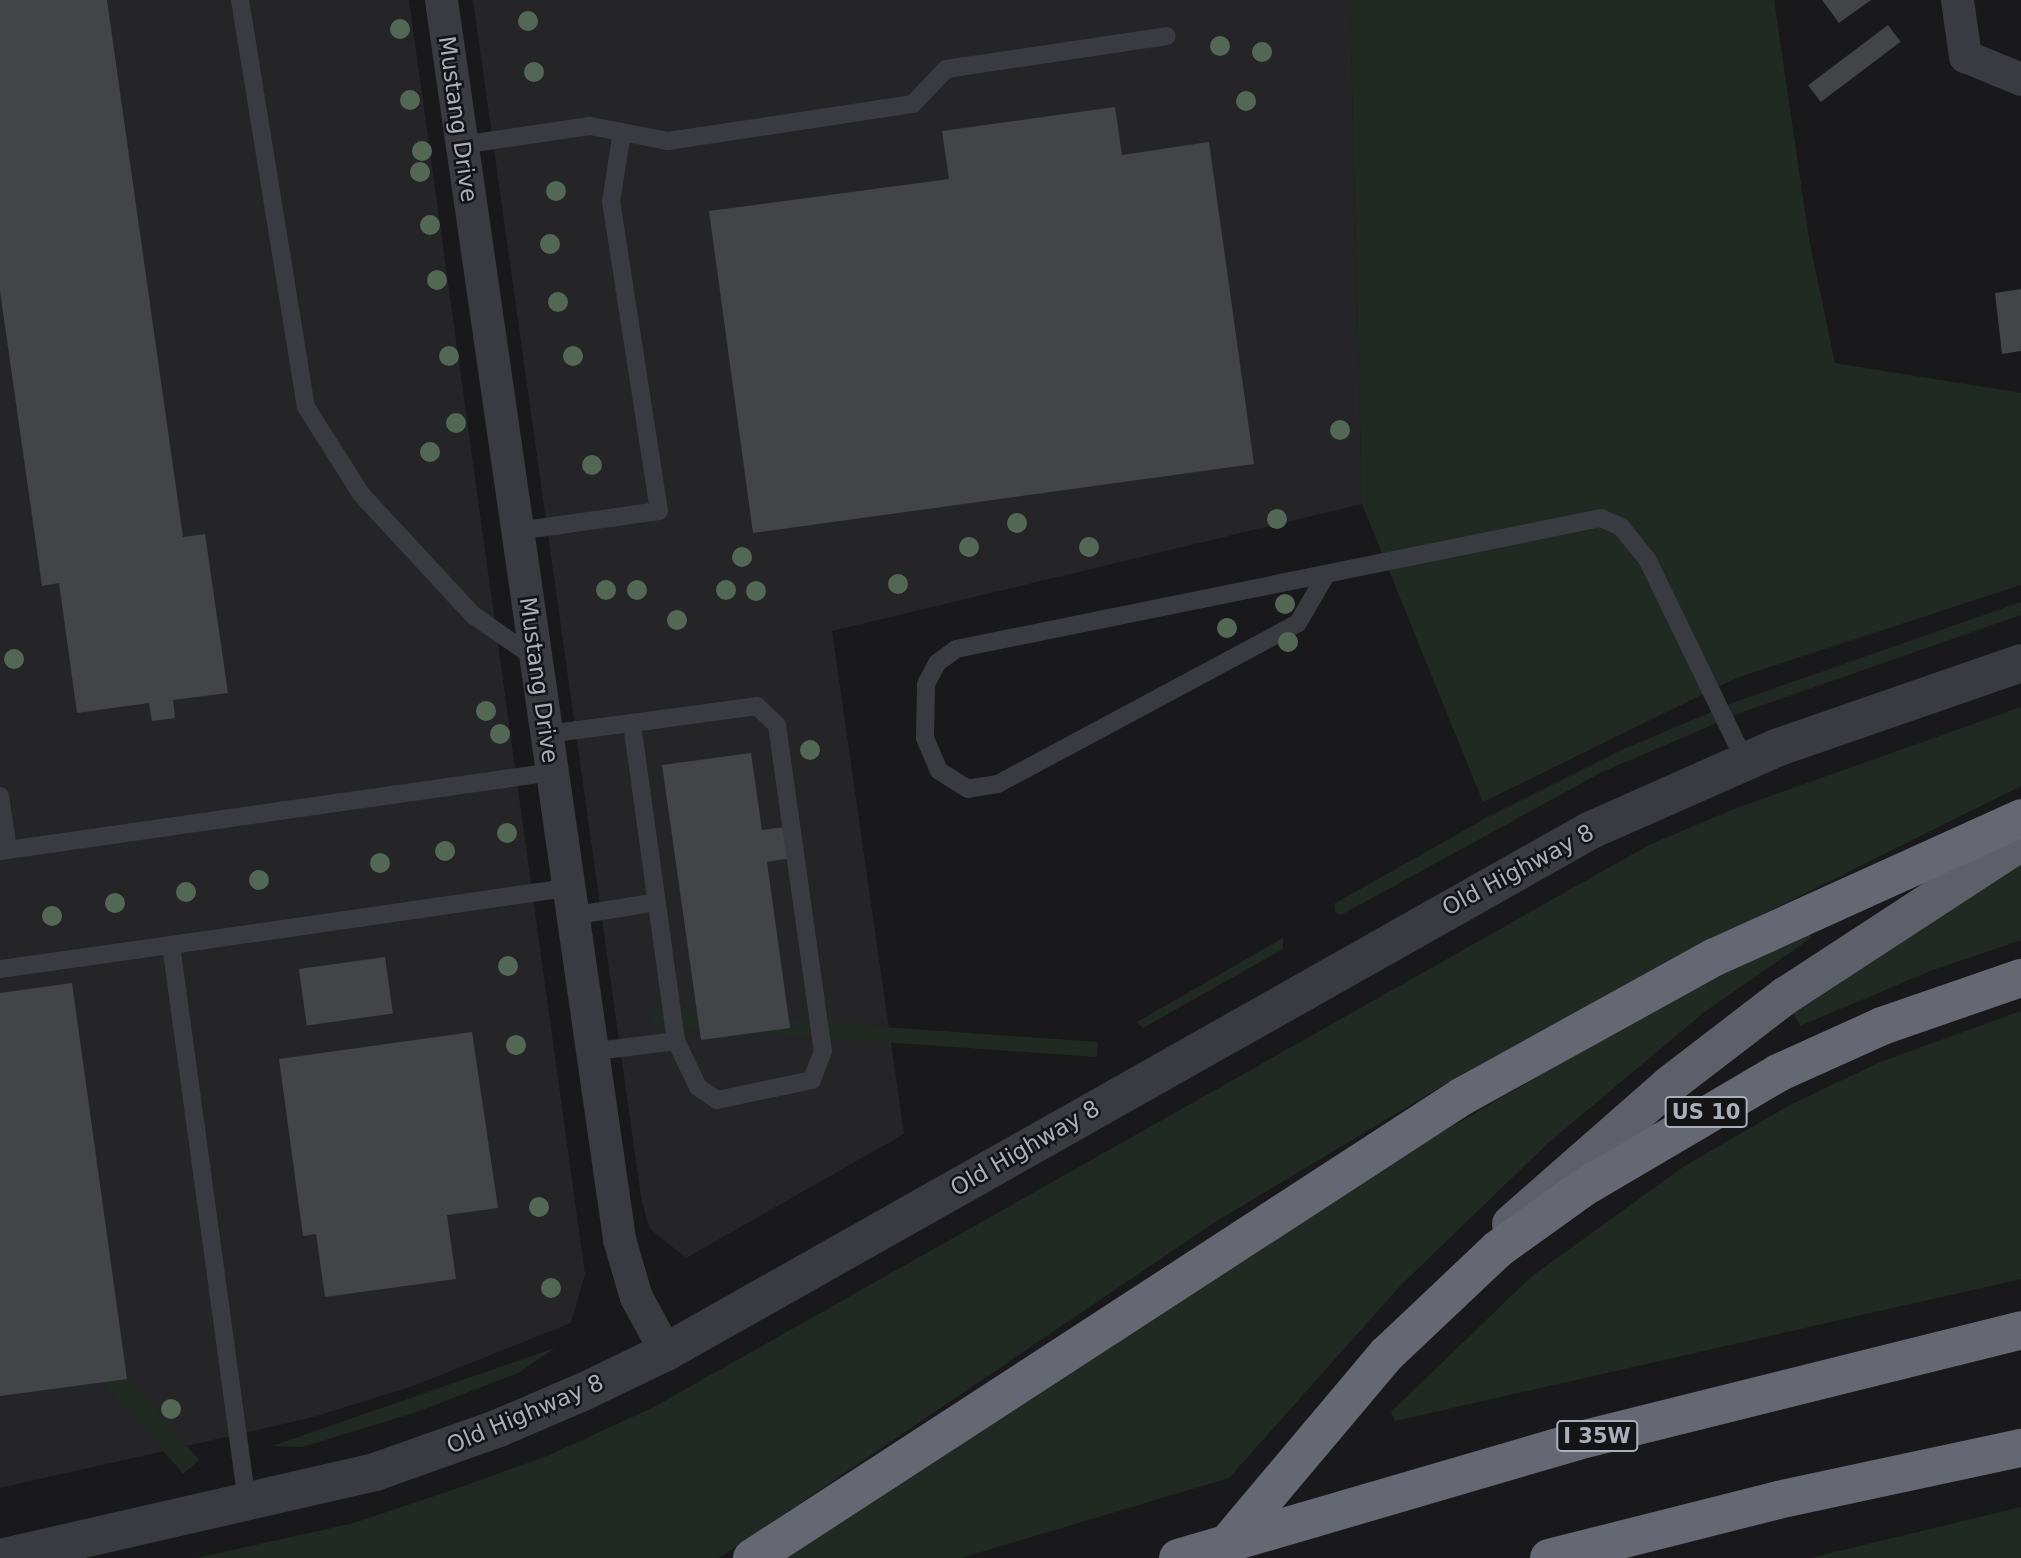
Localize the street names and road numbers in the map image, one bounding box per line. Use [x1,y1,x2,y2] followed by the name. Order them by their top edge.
[433,34,483,204] street label: Mustang Drive
[514,595,564,765] street label: Mustang Drive
[1437,818,1599,922] street label: Old Highway 8
[945,1094,1105,1202] street label: Old Highway 8
[1664,1094,1748,1130] road number: US 10
[442,1369,608,1459] street label: Old Highway 8
[1555,1418,1639,1454] road number: I 35W

